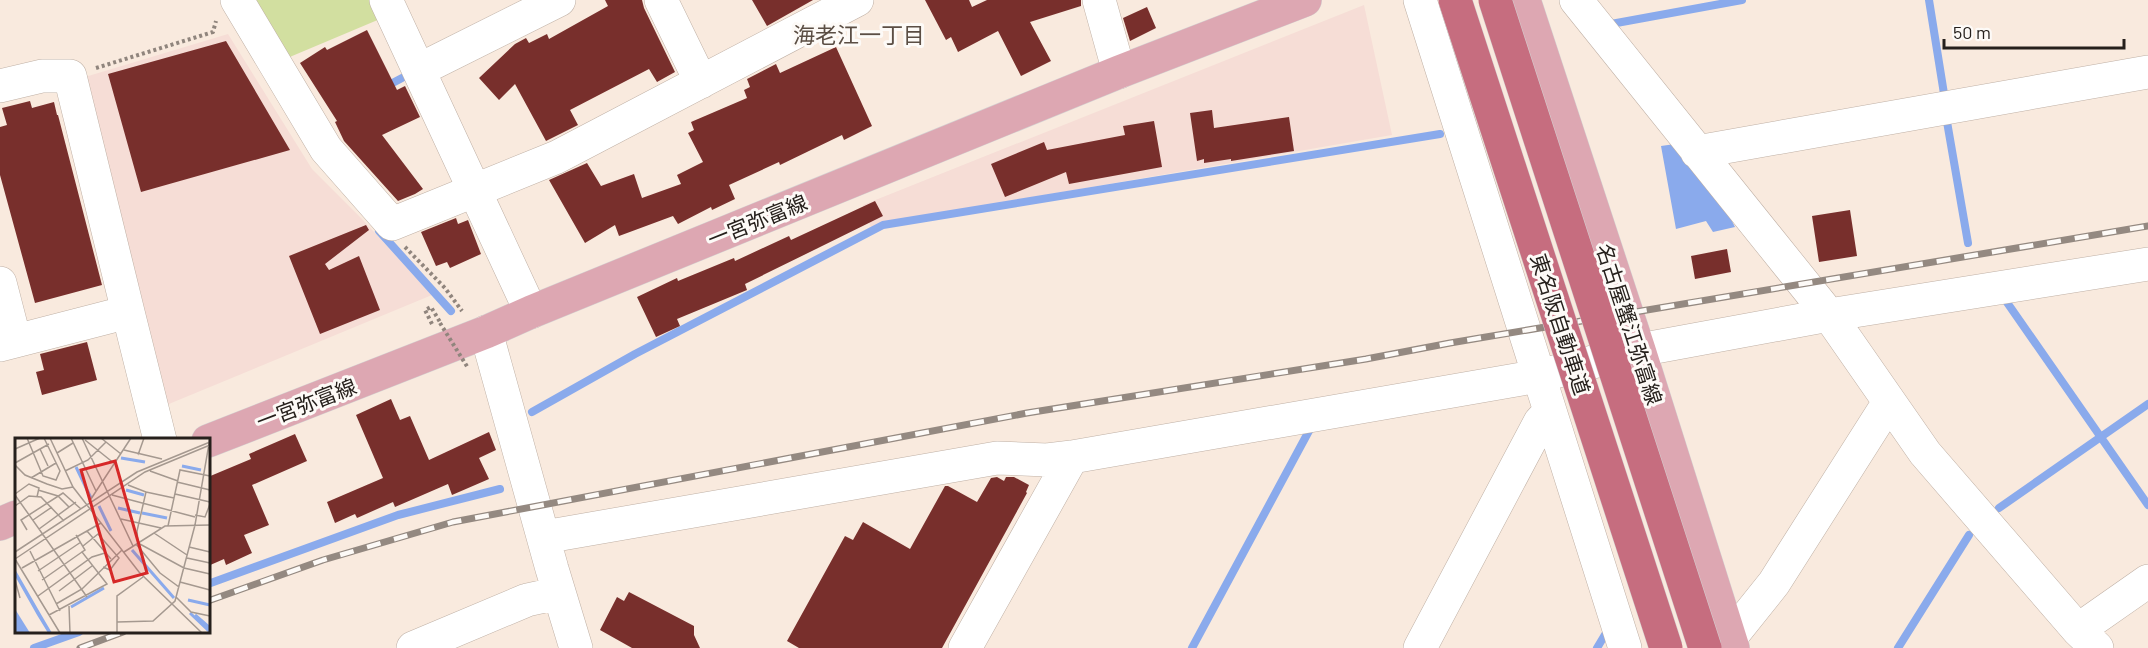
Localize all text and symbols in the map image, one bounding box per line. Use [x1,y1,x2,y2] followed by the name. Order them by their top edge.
[1944,12,2124,50] scale bar
[793,21,925,47] district label: 海老江一丁目
[1953,21,1991,43] text: 50 m
[704,189,810,251] street label: 一宮弥富線
[1592,240,1668,408] street label: 名古屋蟹江弥富線
[1526,250,1596,398] street label: 東名阪自動車道
[253,373,359,433] street label: 一宮弥富線
[15,438,210,633] inset map

